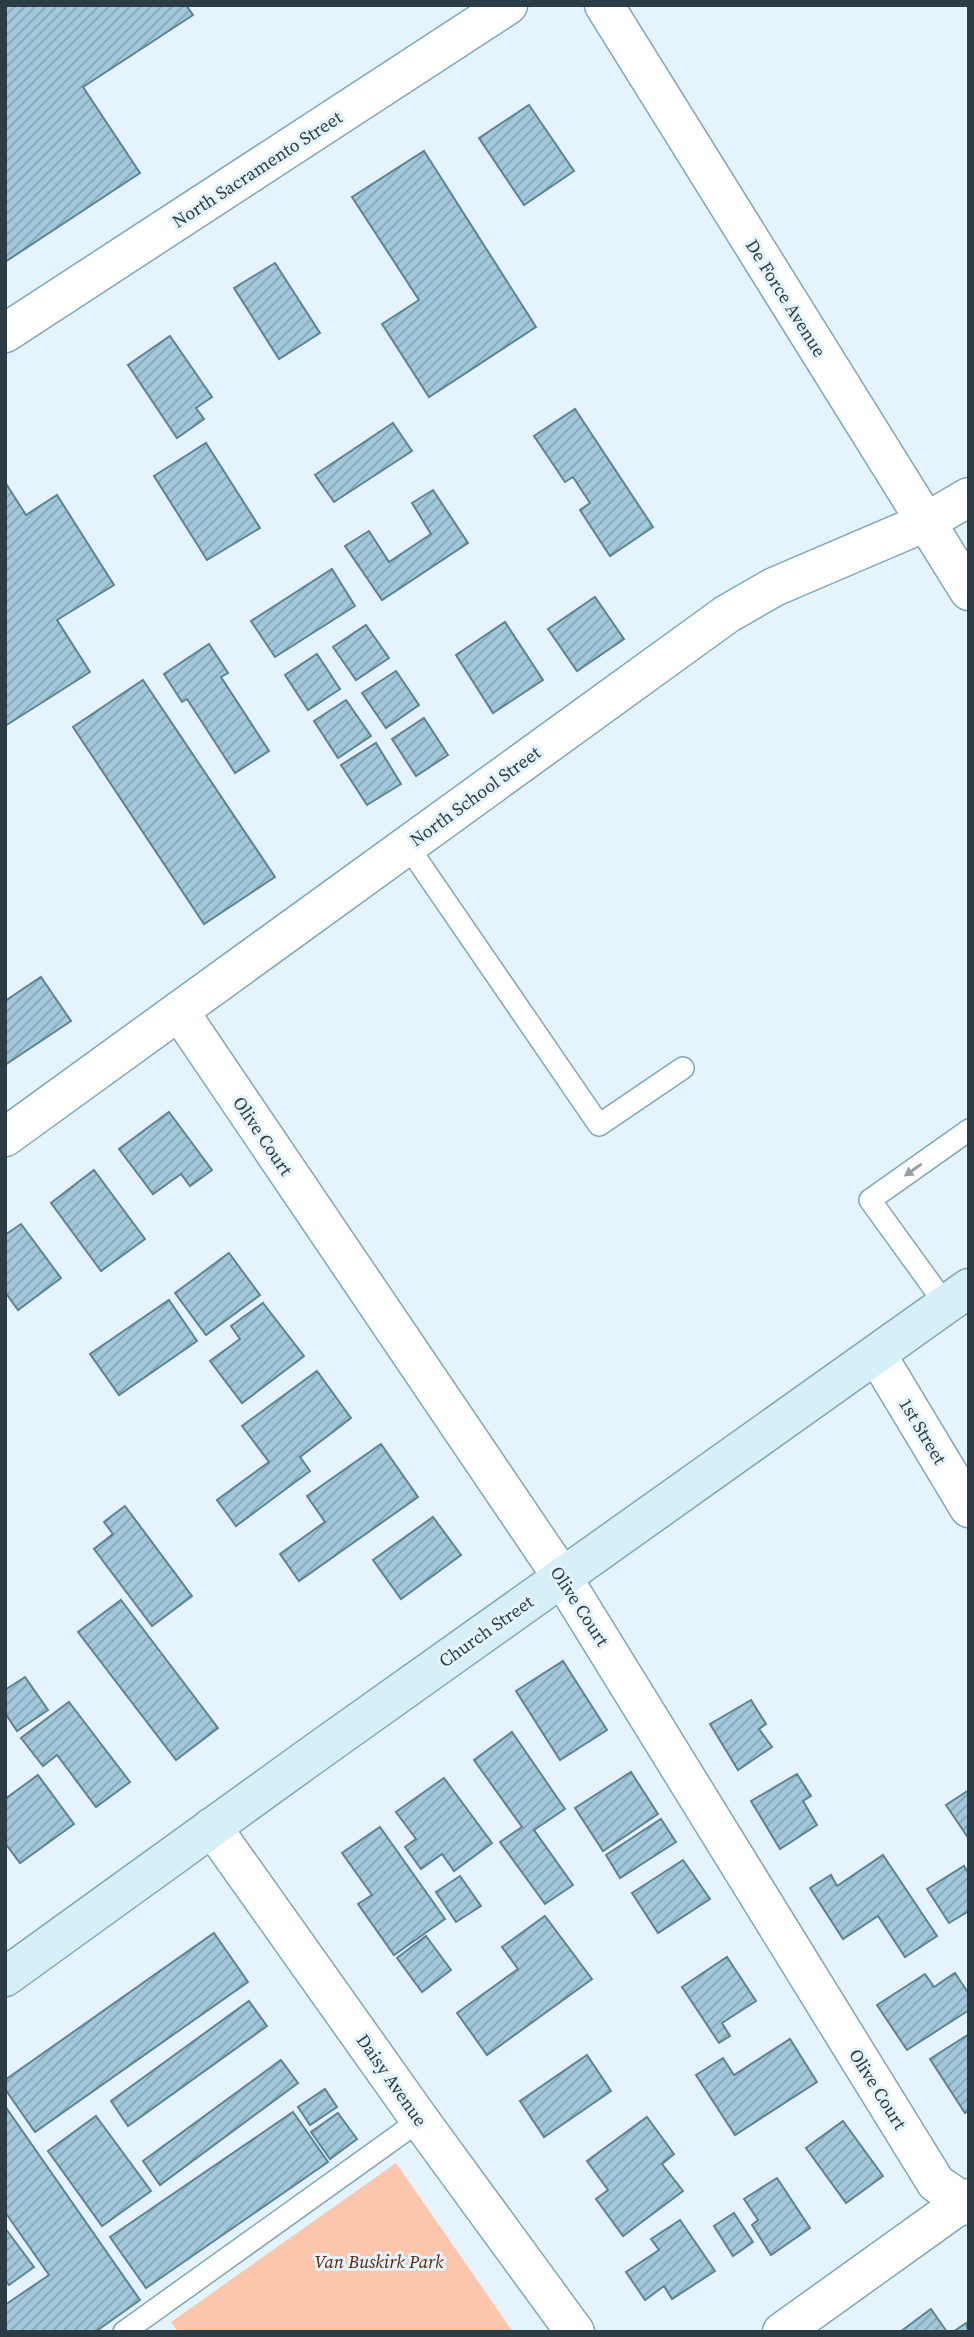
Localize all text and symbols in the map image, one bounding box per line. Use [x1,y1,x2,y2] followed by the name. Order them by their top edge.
[167,105,347,233] street label: North Sacramento Street
[740,234,832,362] street label: De Force Avenue
[405,740,546,852] street label: North School Street
[227,1091,299,1181] street label: Olive Court
[904,1163,922,1177] one-way arrow
[893,1393,953,1469] street label: 1st Street
[545,1561,615,1651] street label: Olive Court
[434,1589,538,1673] street label: Church Street
[351,2029,433,2131] street label: Daisy Avenue
[843,2044,913,2134] street label: Olive Court
[315,2249,444,2274] park label: Van Buskirk Park

